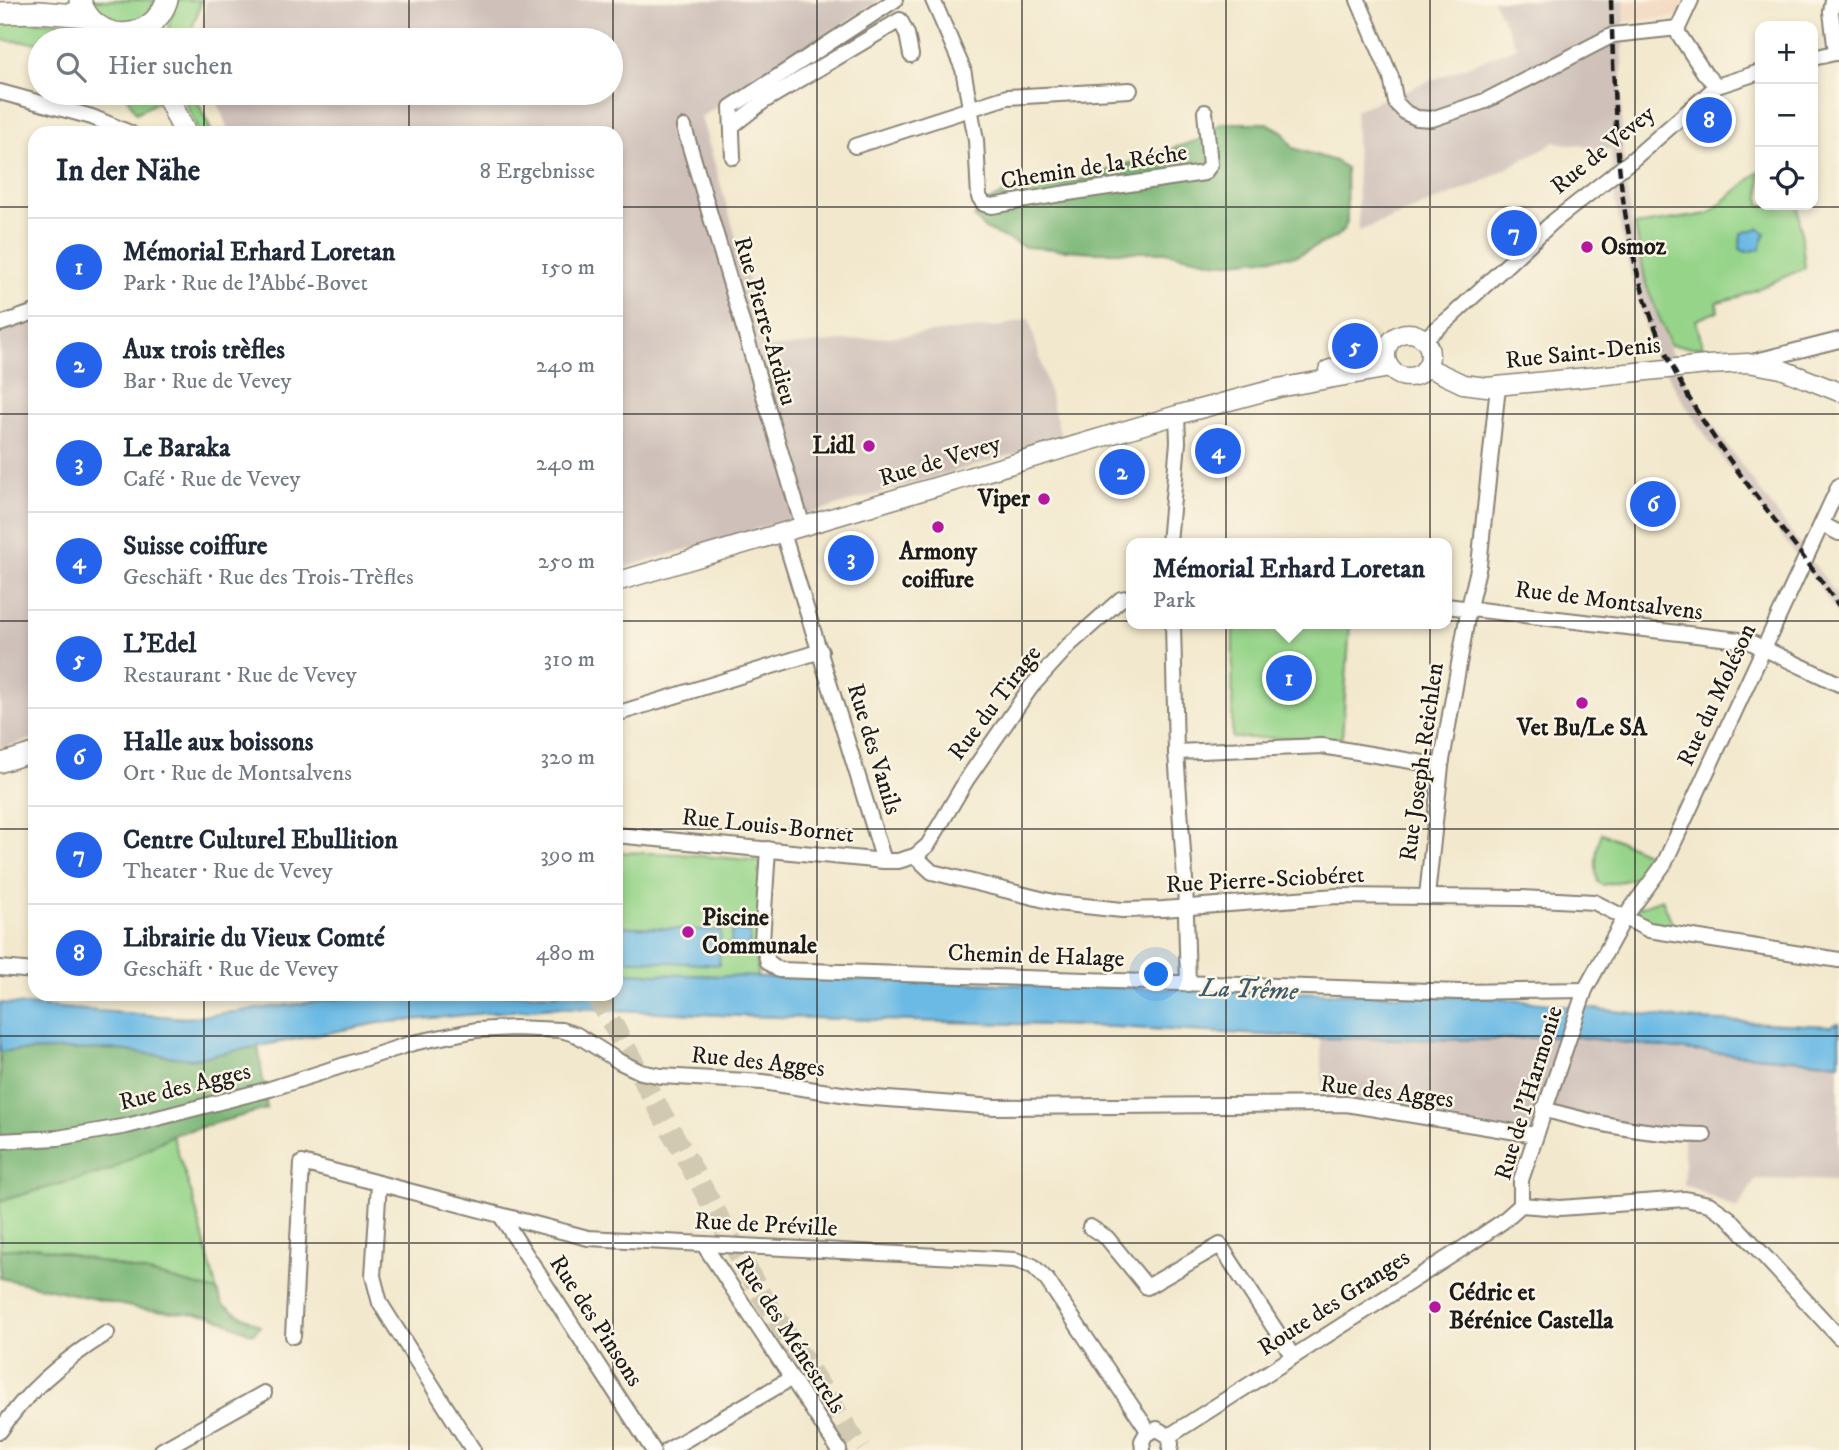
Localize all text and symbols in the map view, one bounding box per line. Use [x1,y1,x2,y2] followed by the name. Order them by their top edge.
[1755,21,1818,210] map controls
[1755,21,1818,84] button: +
[28,28,623,105] search box
[52,48,90,86] icon: search
[108,50,233,83] text: Hier suchen
[1755,84,1818,147] button: −
[1686,94,1732,146] pin: 8
[1545,99,1662,201] street label: Rue de Vevey
[999,137,1189,197] street label: Chemin de la Réche
[1755,147,1818,210] button: locate
[56,153,200,190] text: In der Nähe
[479,157,595,186] text: 8 Ergebnisse
[1491,207,1537,259] pin: 7
[1601,232,1667,262] place label: Osmoz
[727,233,803,409] street label: Rue Pierre-Ardieu
[123,236,395,269] text: Mémorial Erhard Loretan
[1579,239,1595,255] marker: Osmoz
[75,253,83,282] text: 1
[541,253,595,282] text: 150 m
[123,269,368,298] text: Park · Rue de l'Abbé-Bovet
[1332,320,1378,372] pin: 5
[1504,330,1662,376] street label: Rue Saint-Denis
[123,334,285,367] text: Aux trois trèfles
[73,351,85,380] text: 2
[536,351,595,380] text: 240 m
[123,367,291,396] text: Bar · Rue de Vevey
[1195,425,1241,477] pin: 4
[876,428,1005,494] street label: Rue de Vevey
[812,431,856,461] place label: Lidl
[123,432,230,465] text: Le Baraka
[861,438,877,454] marker: Lidl
[1099,446,1145,498] pin: 2
[75,449,83,478] text: 3
[536,449,595,478] text: 240 m
[123,465,300,494] text: Café · Rue de Vevey
[1630,478,1676,530] pin: 6
[977,484,1031,514] place label: Viper
[1036,491,1052,507] marker: Viper
[930,519,946,535] marker: Armony coiffure
[123,530,268,563] text: Suisse coiffure
[828,532,874,584] pin: 3
[898,537,977,595] place label: Armony coiffure
[1126,538,1452,629] popup
[72,547,86,576] text: 4
[538,547,595,576] text: 250 m
[1153,553,1425,586] text: Mémorial Erhard Loretan
[123,563,414,592] text: Geschäft · Rue des Trois-Trèfles
[1513,575,1705,627] street label: Rue de Montsalvens
[1153,586,1196,615] text: Park
[1671,619,1763,771] street label: Rue du Moléson
[123,628,196,661] text: L'Edel
[942,639,1048,766] street label: Rue du Tirage
[73,645,85,674] text: 5
[543,645,595,674] text: 310 m
[1266,652,1312,704] pin: 1
[1393,660,1451,863] street label: Rue Joseph-Reichlen
[123,661,357,690] text: Restaurant · Rue de Vevey
[840,680,908,818] street label: Rue des Vanils
[1574,695,1590,711] marker: Vet Bu/Le SA
[1516,713,1648,743] place label: Vet Bu/Le SA
[123,726,314,759] text: Halle aux boissons
[73,743,85,772] text: 6
[541,743,595,772] text: 320 m
[123,759,352,788] text: Ort · Rue de Montsalvens
[680,802,856,850] street label: Rue Louis-Bornet
[123,824,398,857] text: Centre Culturel Ebullition
[73,841,85,870] text: 7
[540,841,595,870] text: 390 m
[123,857,333,886] text: Theater · Rue de Vevey
[1165,860,1365,900] street label: Rue Pierre-Sciobéret
[702,903,817,961] place label: Piscine Communale
[123,922,385,955] text: Librairie du Vieux Comté
[680,924,696,940] marker: Piscine Communale
[947,938,1125,974] street label: Chemin de Halage
[73,939,85,968] text: 8
[536,939,595,968] text: 480 m
[123,955,338,984] text: Geschäft · Rue de Vevey
[1139,957,1173,991] your location
[1197,972,1300,1008] water label: La Trême
[1488,1002,1570,1184] street label: Rue de l'Harmonie
[690,1040,826,1084] street label: Rue des Agges
[116,1056,254,1118] street label: Rue des Agges
[1319,1069,1455,1115] street label: Rue des Agges
[694,1206,839,1244] street label: Rue de Préville
[1252,1243,1416,1363] street label: Route des Granges
[542,1250,650,1392] street label: Rue des Pinsons
[728,1251,852,1419] street label: Rue des Ménestrels
[1449,1278,1614,1336] place label: Cédric et Bérénice Castella
[1427,1299,1443,1315] marker: Cédric et Bérénice Castella

